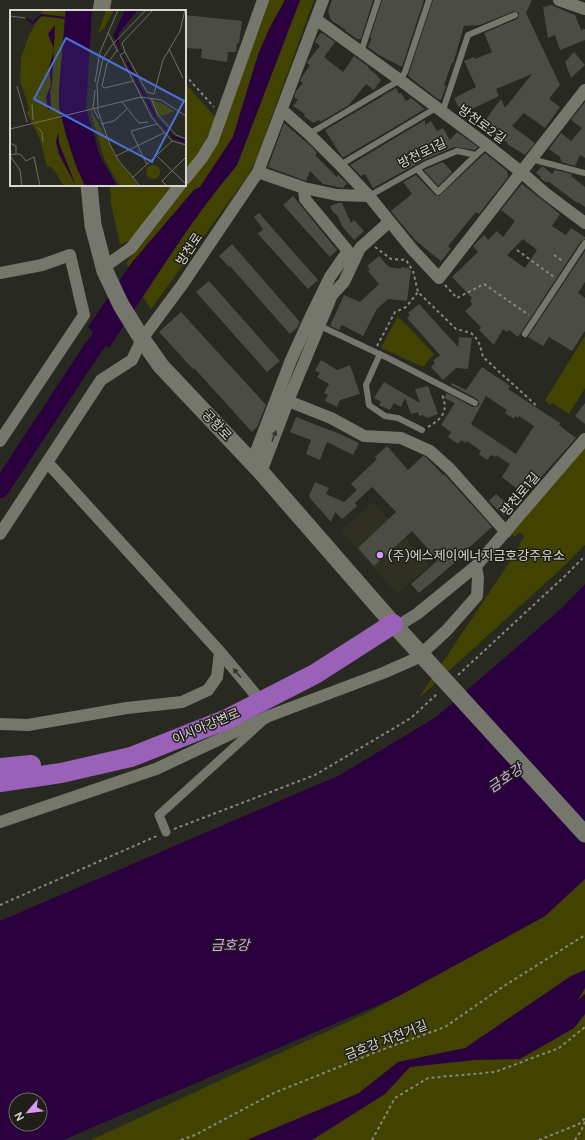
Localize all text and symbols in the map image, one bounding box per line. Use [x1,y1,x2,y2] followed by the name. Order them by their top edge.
[10,10,186,186] inset map
[455,101,509,147] street label: 방천로2길
[395,134,449,172] street label: 방천로1길
[172,229,206,269] street label: 방천로
[199,406,235,444] street label: 공항로
[272,430,278,442] one-way arrow
[497,469,543,519] street label: 방천로1길
[388,547,565,564] place label: (주)에스제이에너지금호강주유소
[375,550,385,560] marker: (주)에스제이에너지금호강주유소
[233,667,242,678] one-way arrow
[170,704,242,748] street label: 이시아강변로
[484,759,528,796] water label: 금호강
[211,936,251,954] water label: 금호강
[342,1016,430,1064] street label: 금호강 자전거길
[8,1092,48,1132] north arrow
[11,1110,27,1124] text: N

